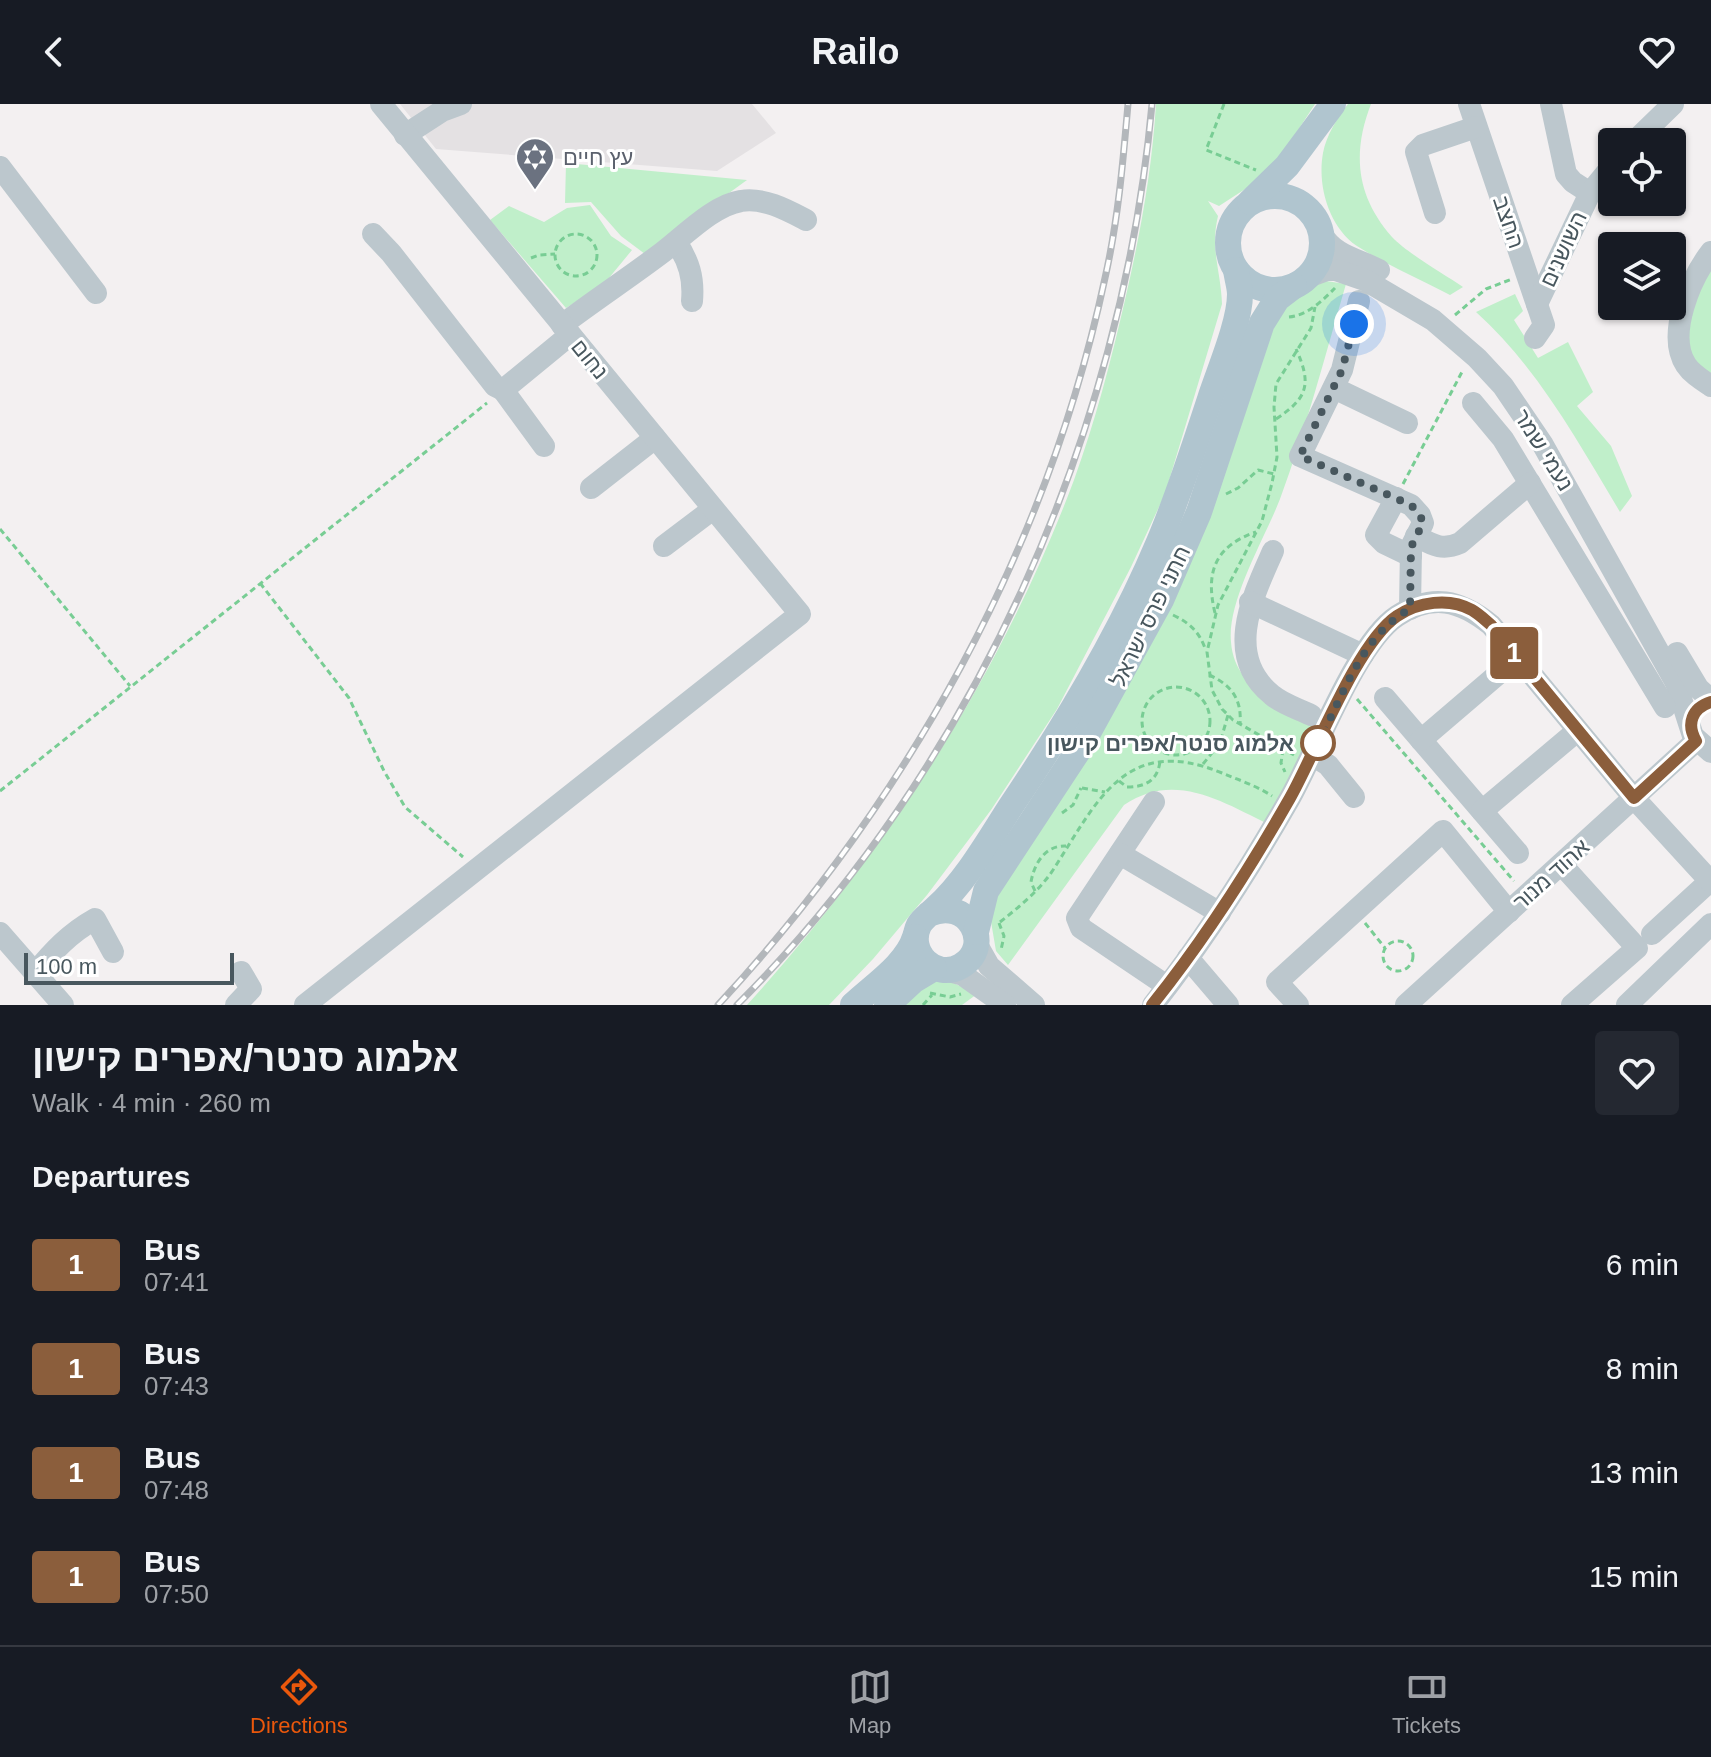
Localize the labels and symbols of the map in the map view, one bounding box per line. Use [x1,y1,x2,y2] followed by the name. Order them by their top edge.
[514,136,556,191] synagogue icon: עץ חיים
[563,145,633,170] place label: עץ חיים
[1488,193,1529,252] street label: החצב
[1535,207,1592,291] street label: השושנים
[1334,304,1374,344] your location
[566,334,613,384] street label: נחום
[1509,405,1578,495] street label: נעמי שמר
[1106,542,1195,691] street label: חתני פרס ישראל
[1488,627,1540,679] line badge: 1
[1301,726,1335,760] marker: אלמוג סנטר/אפרים קישון
[1047,731,1294,756] place label: אלמוג סנטר/אפרים קישון
[1508,834,1594,915] street label: אהוד מנור
[24,949,234,985] scale bar

